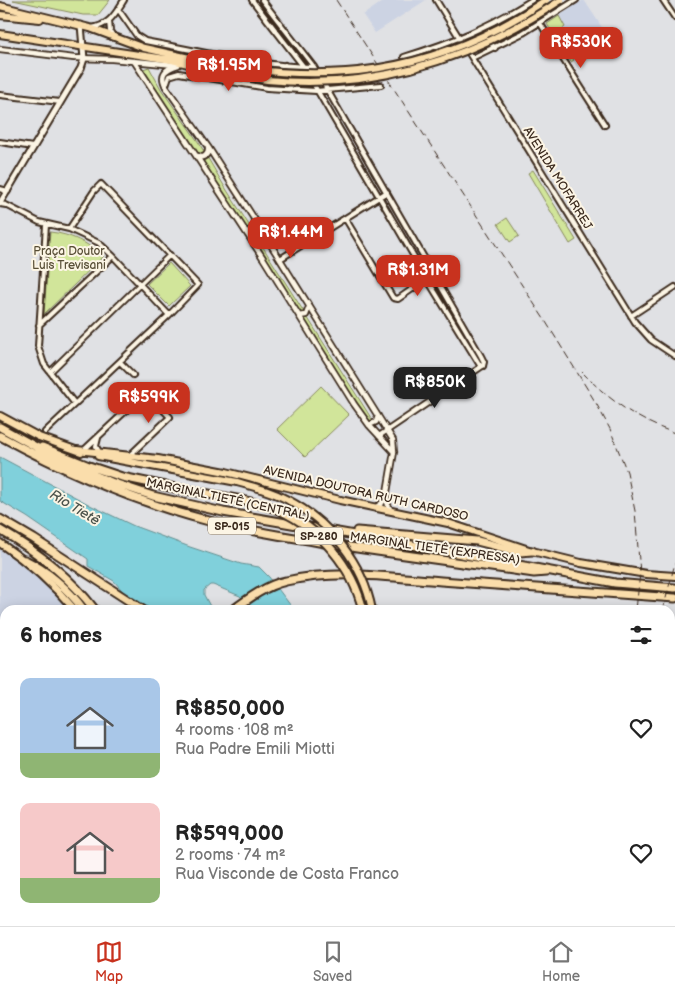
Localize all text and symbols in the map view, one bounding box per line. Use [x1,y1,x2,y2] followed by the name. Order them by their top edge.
[540,27,622,69] pin: R$530K
[551,33,611,52] text: R$530K
[183,49,275,92] pin: R$1.95M
[197,56,261,75] text: R$1.95M
[520,124,596,233] street label: AVENIDA MOFARREJ
[245,216,337,259] pin: R$1.44M
[259,223,323,242] text: R$1.44M
[32,244,106,273] park label: Praça Doutor Luis Trevisani
[372,254,464,297] pin: R$1.31M
[387,261,449,280] text: R$1.31M
[394,366,476,409] pin: R$850K
[404,373,466,392] text: R$850K
[108,382,190,424] pin: R$599K
[119,388,179,407] text: R$599K
[262,463,470,524] street label: AVENIDA DOUTORA RUTH CARDOSO
[145,473,311,524] street label: MARGINAL TIETÊ (CENTRAL)
[47,486,103,529] water label: Rio Tietê
[208,518,256,534] road number: SP-015
[349,527,521,568] street label: MARGINAL TIETÊ (EXPRESSA)
[295,528,343,544] road number: SP-280
[627,621,655,649] icon: filters
[20,623,102,648] text: 6 homes
[175,696,285,721] text: R$850,000
[60,698,120,758] icon: home
[627,714,655,742] icon: heart
[175,721,294,740] text: 4 rooms · 108 m²
[175,740,335,759] text: Rua Padre Emili Miotti
[175,821,284,846] text: R$599,000
[60,823,120,883] icon: home
[627,839,655,867] icon: heart
[175,846,286,865] text: 2 rooms · 74 m²
[175,865,399,884] text: Rua Visconde de Costa Franco
[95,938,123,985] tab: Map
[313,938,352,985] tab: Saved
[542,938,580,985] tab: Home

